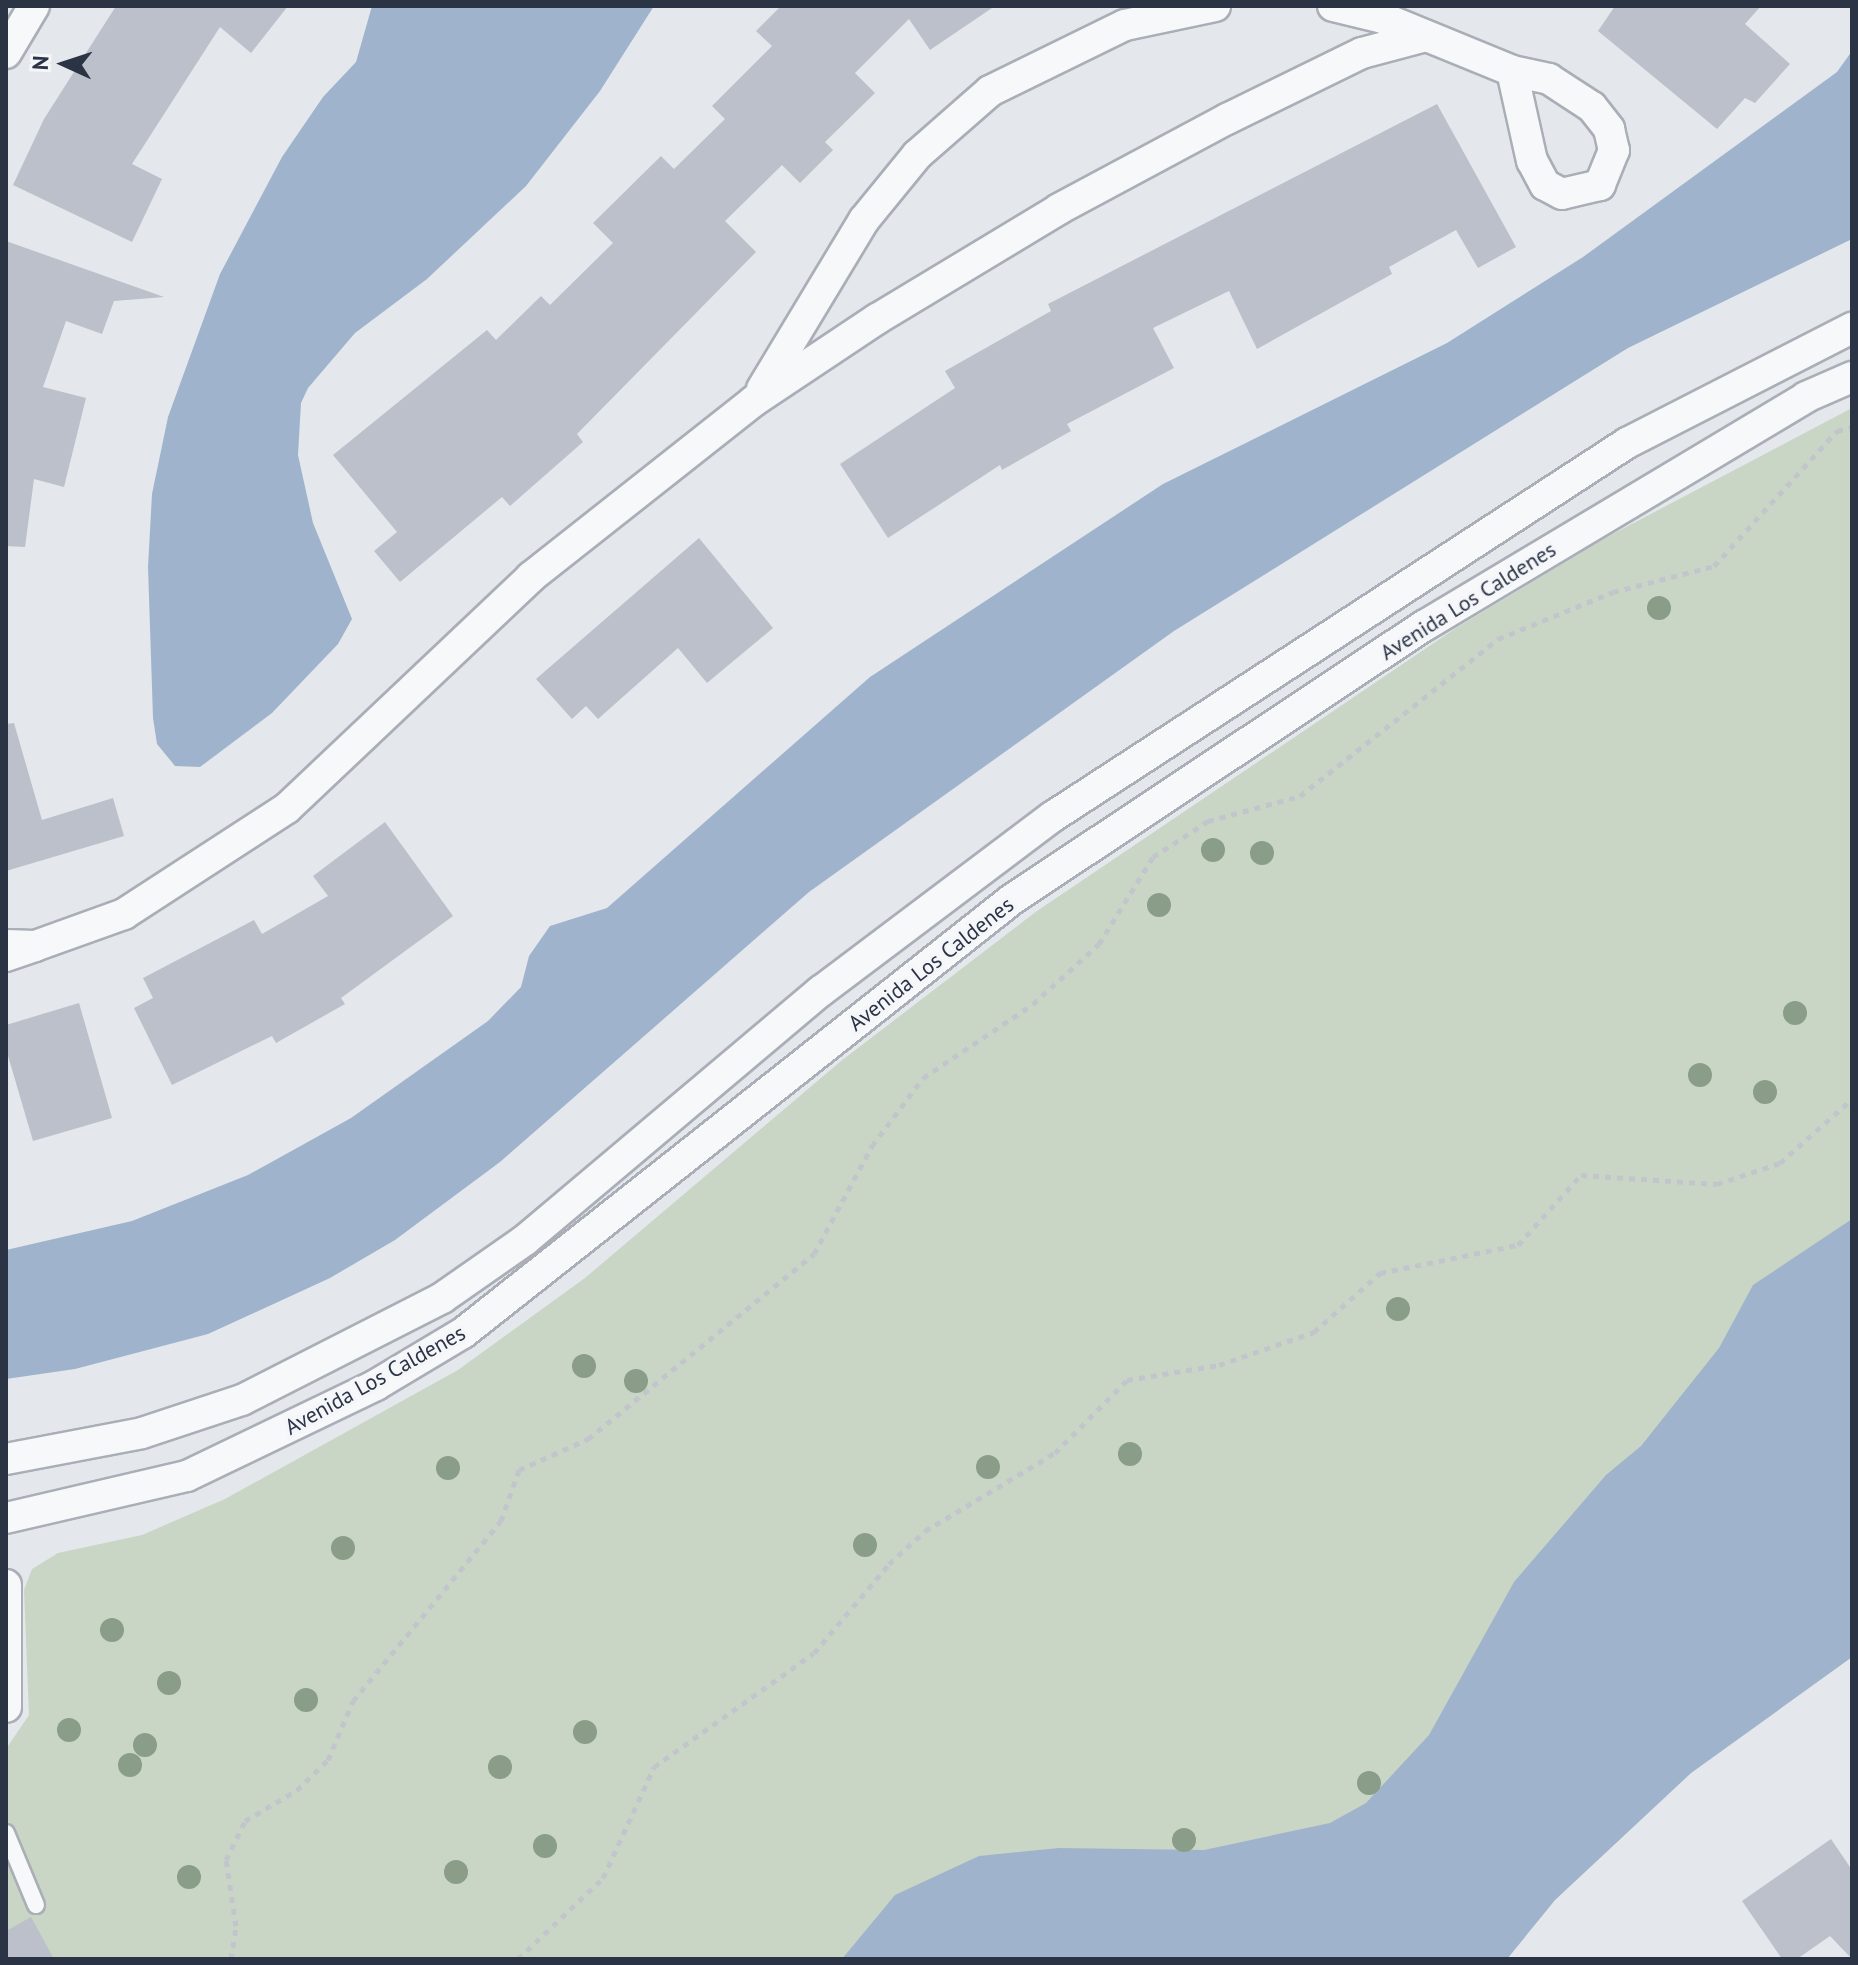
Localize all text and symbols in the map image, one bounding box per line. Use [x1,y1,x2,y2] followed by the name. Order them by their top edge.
[24,24,104,104] north arrow
[26,55,54,71] text: N
[1375,536,1561,666] street label: Avenida Los Caldenes
[843,891,1019,1037] street label: Avenida Los Caldenes
[280,1319,470,1441] street label: Avenida Los Caldenes

